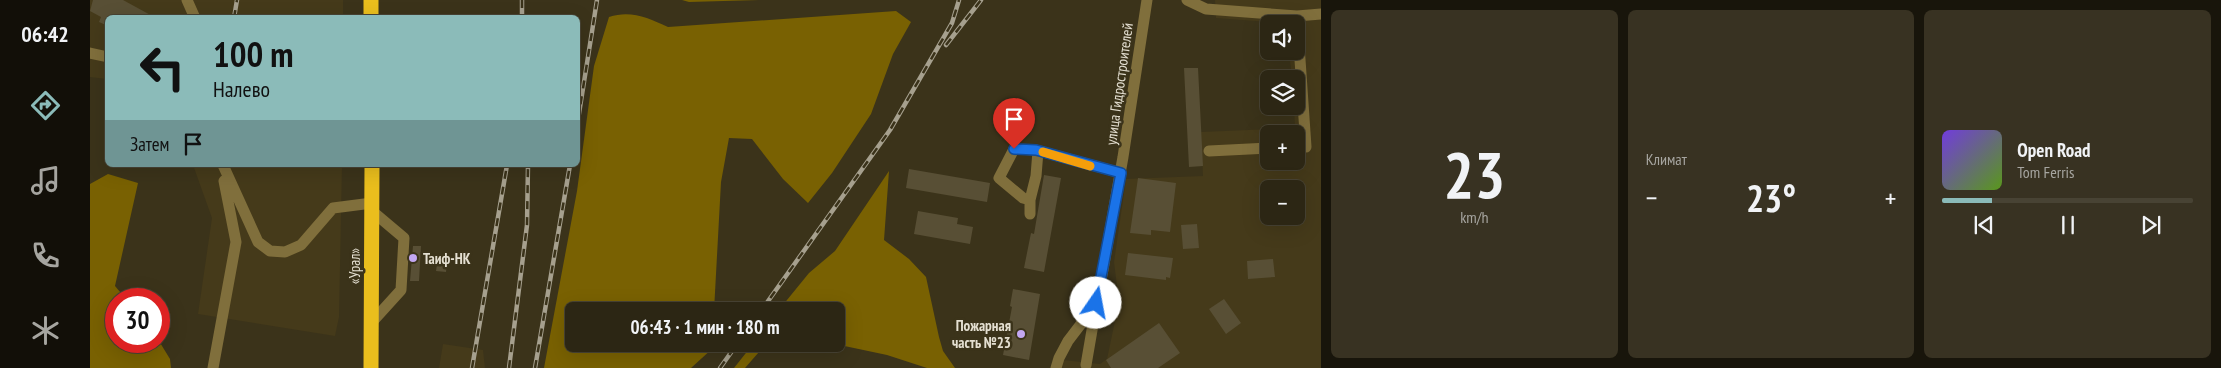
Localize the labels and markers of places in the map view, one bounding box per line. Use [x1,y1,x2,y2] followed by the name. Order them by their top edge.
[993,98,1035,149] pin
[423,249,471,268] place label: Таиф-НК
[407,252,419,264] marker: Таиф-НК
[952,316,1011,352] place label: Пожарная часть №23
[1015,328,1027,340] marker: Пожарная часть №23

